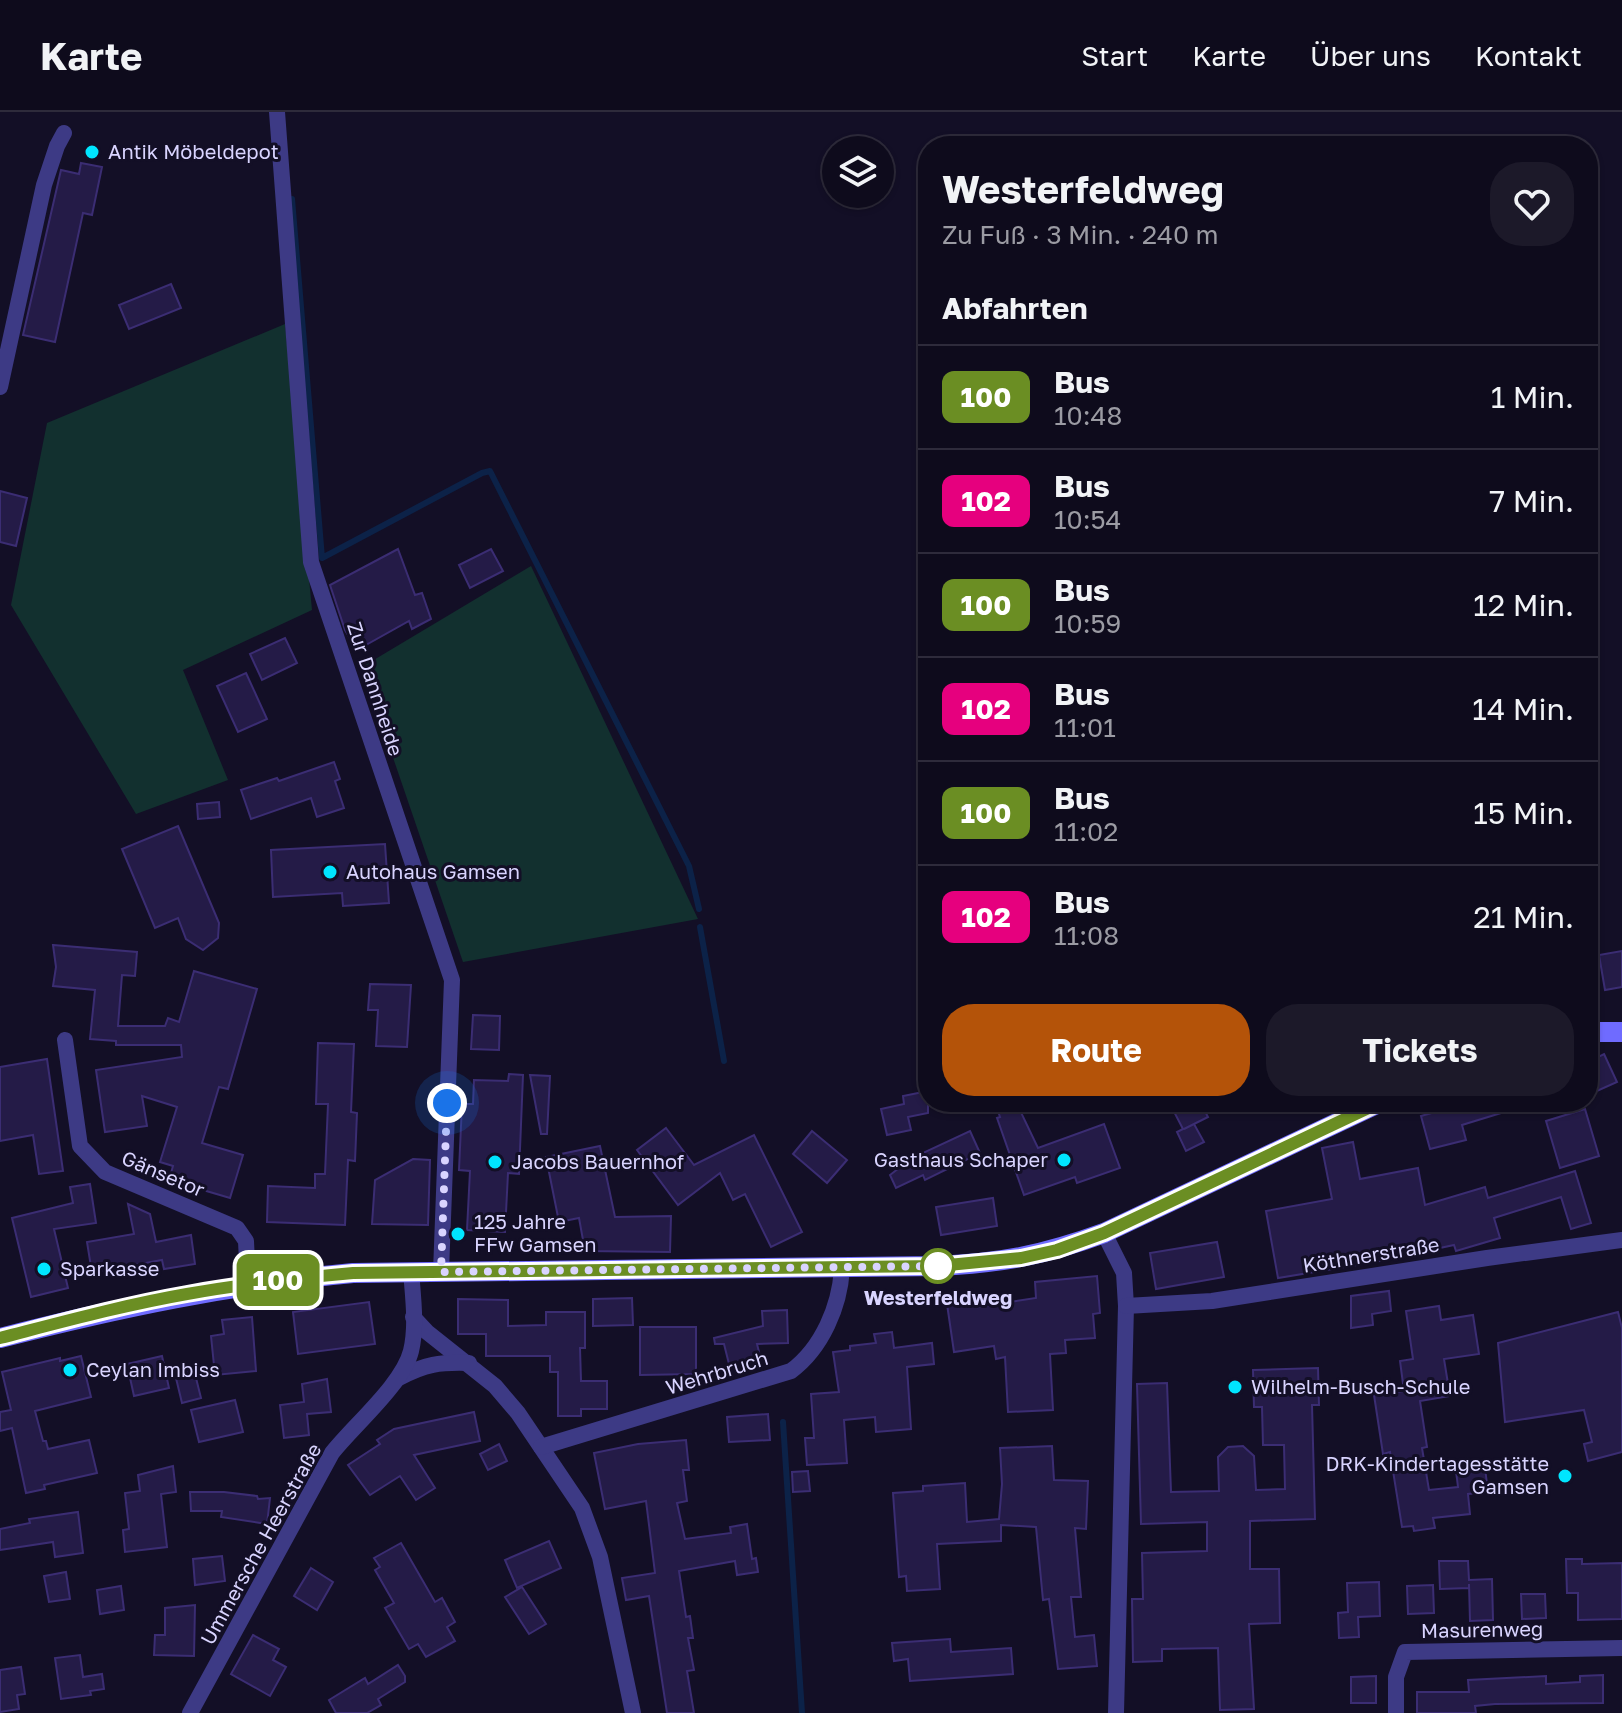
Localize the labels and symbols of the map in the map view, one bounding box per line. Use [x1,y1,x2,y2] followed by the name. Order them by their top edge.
[108,139,279,163] place label: Antik Möbeldepot
[83,143,101,161] marker: Antik Möbeldepot
[343,619,409,759] street label: Zur Dannheide
[346,859,520,883] place label: Autohaus Gamsen
[321,863,339,881] marker: Autohaus Gamsen
[427,1083,467,1123] your location
[118,1145,209,1201] street label: Gänsetor
[874,1147,1048,1171] place label: Gasthaus Schaper
[511,1149,684,1173] place label: Jacobs Bauernhof
[1055,1151,1073,1169] marker: Gasthaus Schaper
[486,1153,504,1171] marker: Jacobs Bauernhof
[474,1209,597,1256] place label: 125 Jahre FFw Gamsen
[449,1225,467,1243] marker: 125 Jahre FFw Gamsen
[1301,1231,1441,1277] street label: Köthnerstraße
[921,1249,955,1283] marker: Westerfeldweg
[232,1254,324,1306] line badge: 100
[60,1256,159,1280] place label: Sparkasse
[35,1260,53,1278] marker: Sparkasse
[864,1285,1012,1309] place label: Westerfeldweg
[663,1345,771,1399] street label: Wehrbruch
[86,1357,220,1381] place label: Ceylan Imbiss
[61,1361,79,1379] marker: Ceylan Imbiss
[1251,1374,1470,1398] place label: Wilhelm-Busch-Schule
[1226,1378,1244,1396] marker: Wilhelm-Busch-Schule
[195,1439,326,1648] street label: Ummersche Heerstraße
[1326,1451,1549,1498] place label: DRK-Kindertagesstätte Gamsen
[1556,1467,1574,1485] marker: DRK-Kindertagesstätte Gamsen
[1421,1616,1543,1642] street label: Masurenweg

